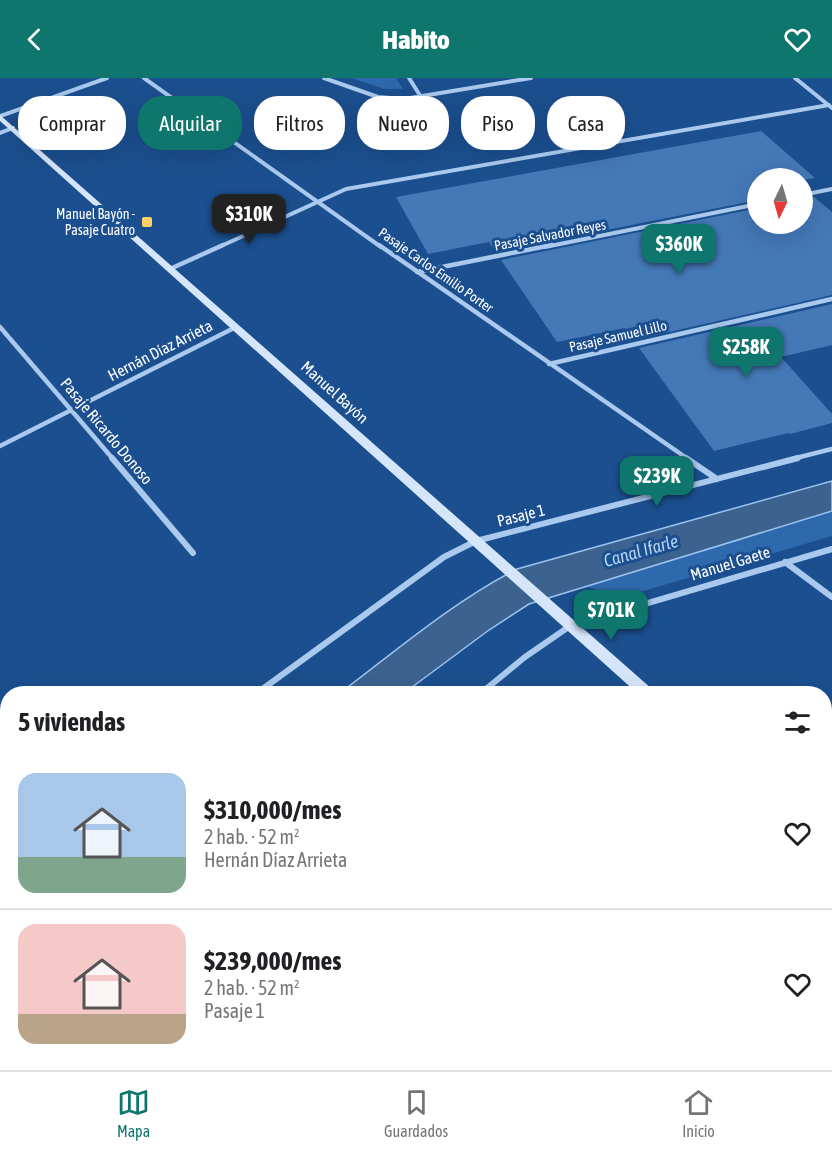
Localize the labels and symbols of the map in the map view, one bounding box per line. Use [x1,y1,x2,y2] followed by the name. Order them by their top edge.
[747,168,813,234] north arrow
[207,194,291,245] pin: $310K
[56,206,135,238] place label: Manuel Bayón - Pasaje Cuatro
[140,215,154,229] marker: Manuel Bayón - Pasaje Cuatro
[493,216,607,254] street label: Pasaje Salvador Reyes
[376,224,497,316] street label: Pasaje Carlos Emilio Porter
[637,224,721,275] pin: $360K
[105,316,215,384] street label: Hernán Díaz Arrieta
[568,317,668,355] street label: Pasaje Samuel Lillo
[704,327,788,378] pin: $258K
[297,357,372,428] street label: Manuel Bayón
[57,374,157,488] street label: Pasaje Ricardo Donoso
[615,456,699,507] pin: $239K
[495,500,547,531] street label: Pasaje 1
[601,530,681,571] water label: Canal Ifarle
[688,542,772,584] street label: Manuel Gaete
[569,590,653,641] pin: $701K

